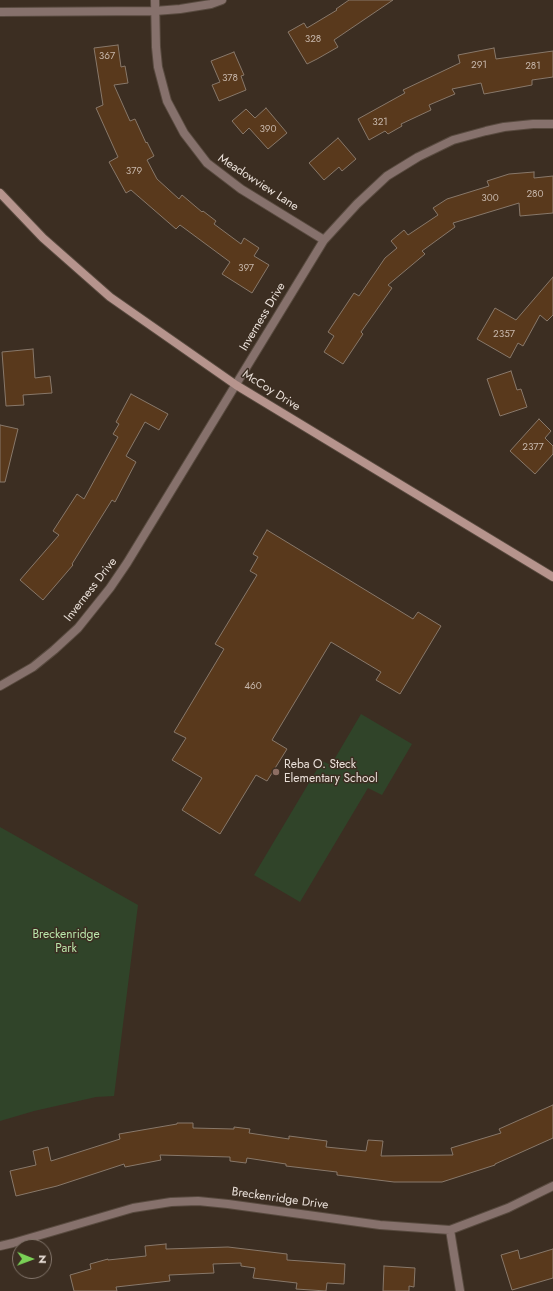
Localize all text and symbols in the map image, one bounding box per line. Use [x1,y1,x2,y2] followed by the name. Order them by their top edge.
[305,34,321,46] house number: 328
[99,51,115,63] house number: 367
[471,60,487,72] house number: 291
[525,61,541,73] house number: 281
[222,73,238,85] house number: 378
[372,117,388,129] house number: 321
[259,124,277,136] house number: 390
[215,152,301,214] street label: Meadowview Lane
[126,166,142,178] house number: 379
[526,189,544,201] house number: 280
[481,193,499,205] house number: 300
[238,263,254,275] house number: 397
[237,280,289,354] street label: Inverness Drive
[493,329,515,341] house number: 2357
[239,368,303,414] street label: McCoy Drive
[522,442,544,454] house number: 2377
[62,555,120,625] street label: Inverness Drive
[244,681,262,693] house number: 460
[284,758,378,786] place label: Reba O. Steck Elementary School
[271,767,281,777] marker: Reba O. Steck Elementary School
[32,928,100,956] park label: Breckenridge Park
[231,1185,329,1213] street label: Breckenridge Drive
[12,1239,52,1279] north arrow
[35,1255,51,1264] text: N

